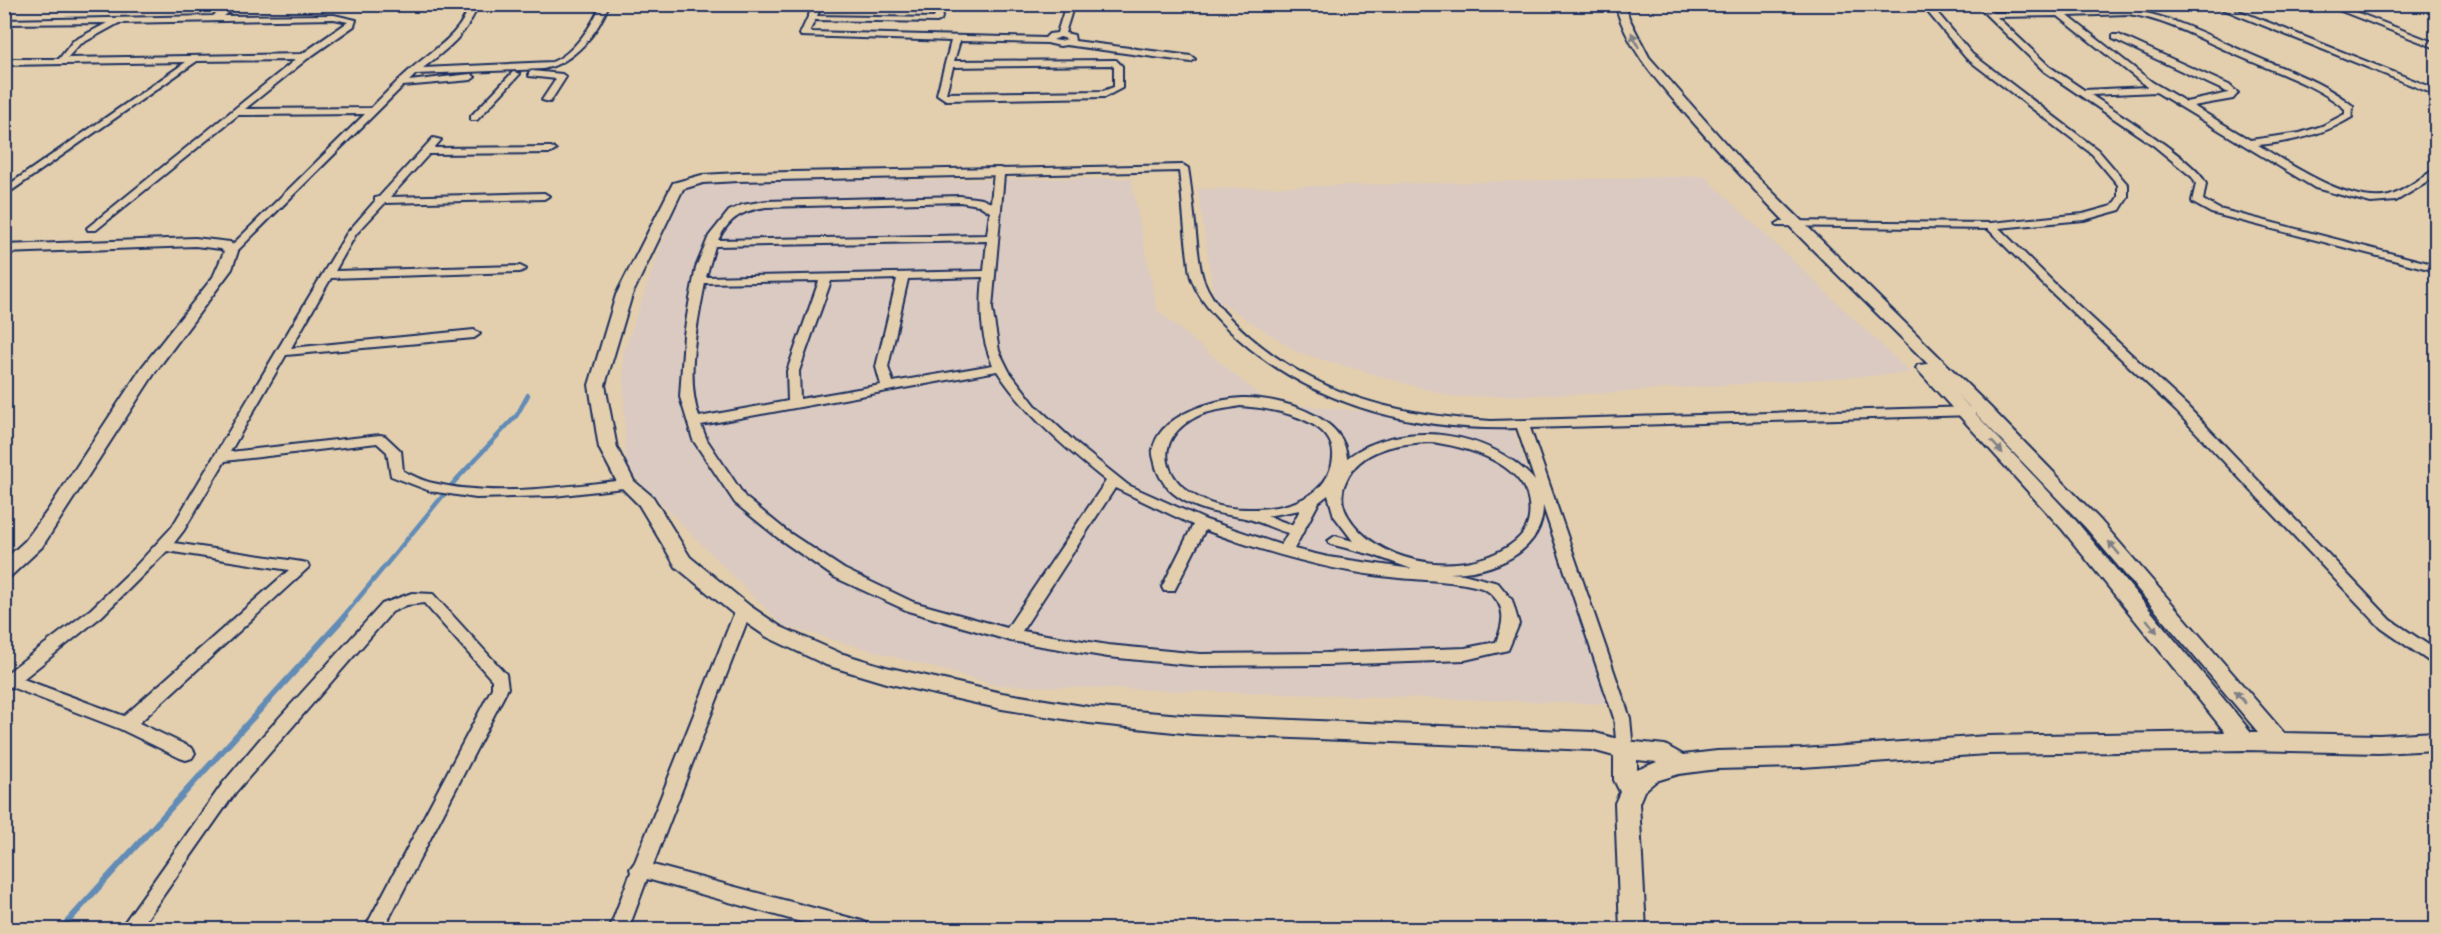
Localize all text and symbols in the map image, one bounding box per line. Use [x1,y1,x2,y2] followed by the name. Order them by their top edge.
[1630,31,1639,48] one-way arrow
[1990,439,2003,454] one-way arrow
[2108,541,2121,556] one-way arrow
[2145,619,2157,634] one-way arrow
[2234,689,2247,705] one-way arrow

